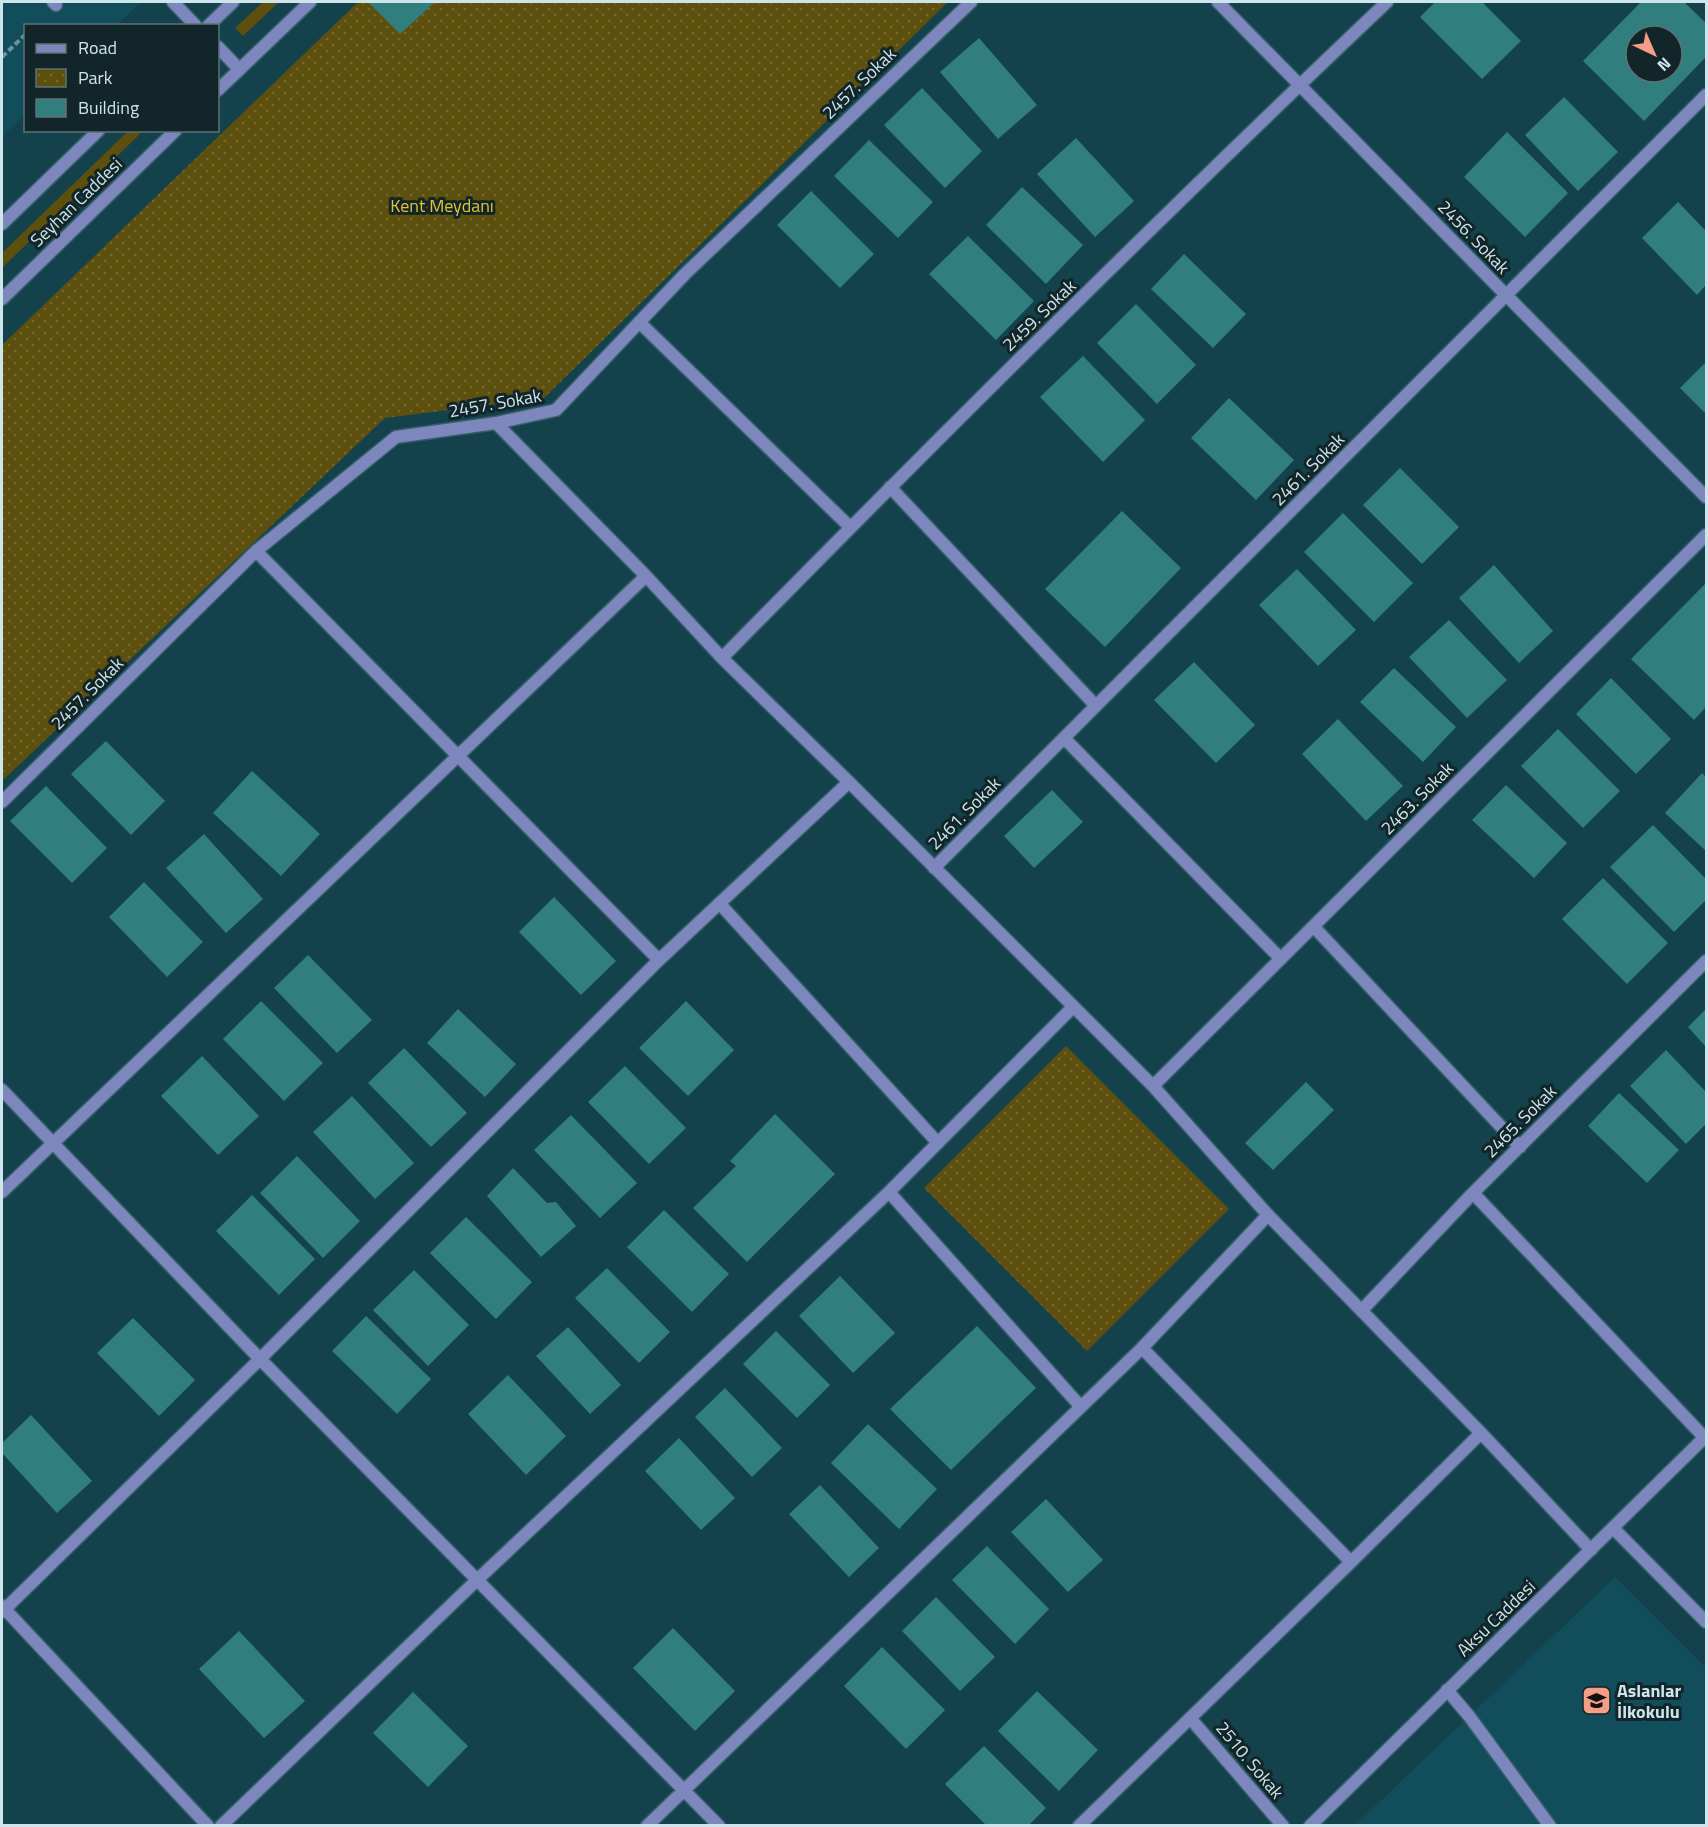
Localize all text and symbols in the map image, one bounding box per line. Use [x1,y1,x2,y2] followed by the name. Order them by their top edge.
[24,24,219,132] legend
[1624,24,1684,84] north arrow
[78,34,117,61] text: Road
[816,41,902,125] street label: 2457. Sokak
[1652,52,1677,77] text: N
[78,64,113,91] text: Park
[78,94,139,121] text: Building
[24,151,128,253] street label: Seyhan Caddesi
[390,192,494,219] park label: Kent Meydanı
[1432,194,1516,280] street label: 2456. Sokak
[996,273,1082,357] street label: 2459. Sokak
[447,382,544,424] street label: 2457. Sokak
[1265,426,1351,512] street label: 2461. Sokak
[44,650,130,736] street label: 2457. Sokak
[1374,755,1460,841] street label: 2463. Sokak
[921,770,1007,856] street label: 2461. Sokak
[1477,1078,1563,1164] street label: 2465. Sokak
[1450,1573,1542,1663] street label: Aksu Caddesi
[1617,1677,1681,1725] place label: Aslanlar İlkokulu
[1580,1684,1612,1716] school or university icon: Aslanlar İlkokulu
[1210,1715,1291,1805] street label: 2510. Sokak

